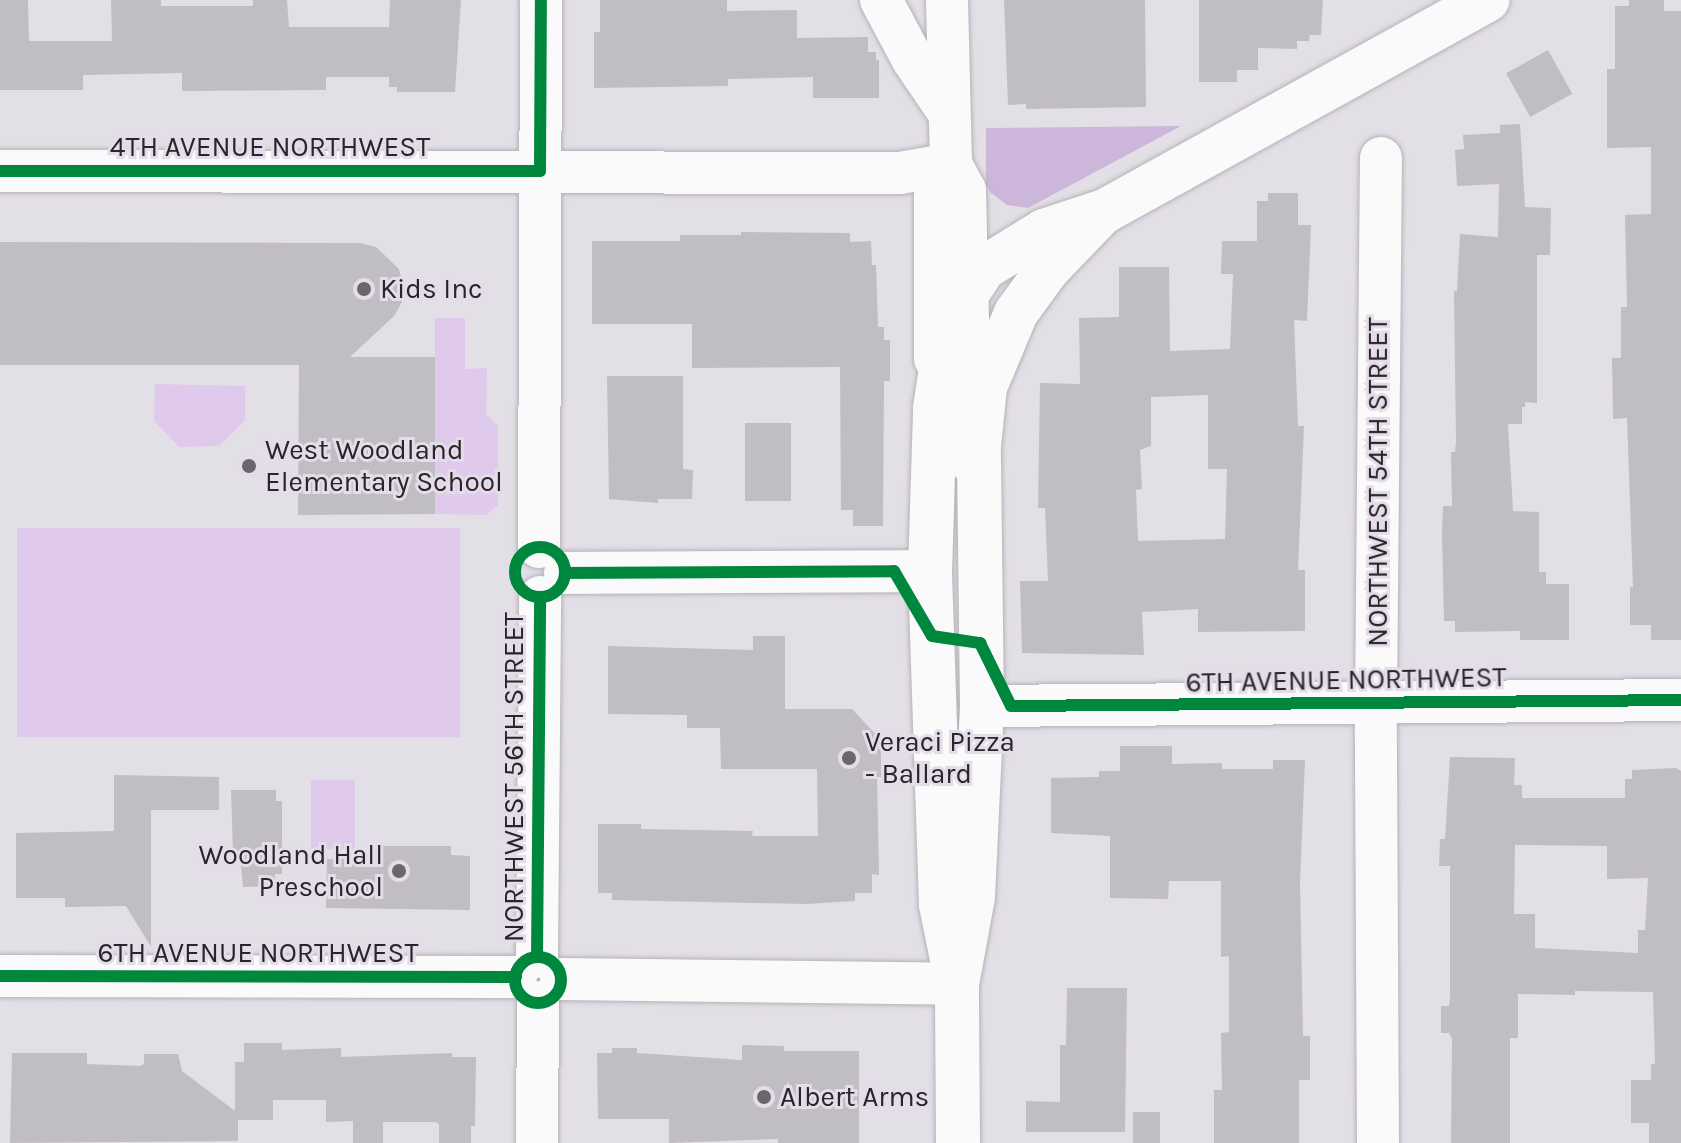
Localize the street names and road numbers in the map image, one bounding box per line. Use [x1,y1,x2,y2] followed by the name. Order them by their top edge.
[110,130,430,164] street label: 4TH AVENUE NORTHWEST
[1361,317,1395,647] street label: NORTHWEST 54TH STREET
[497,612,531,942] street label: NORTHWEST 56TH STREET
[1185,660,1507,700] street label: 6TH AVENUE NORTHWEST
[98,936,418,970] street label: 6TH AVENUE NORTHWEST

